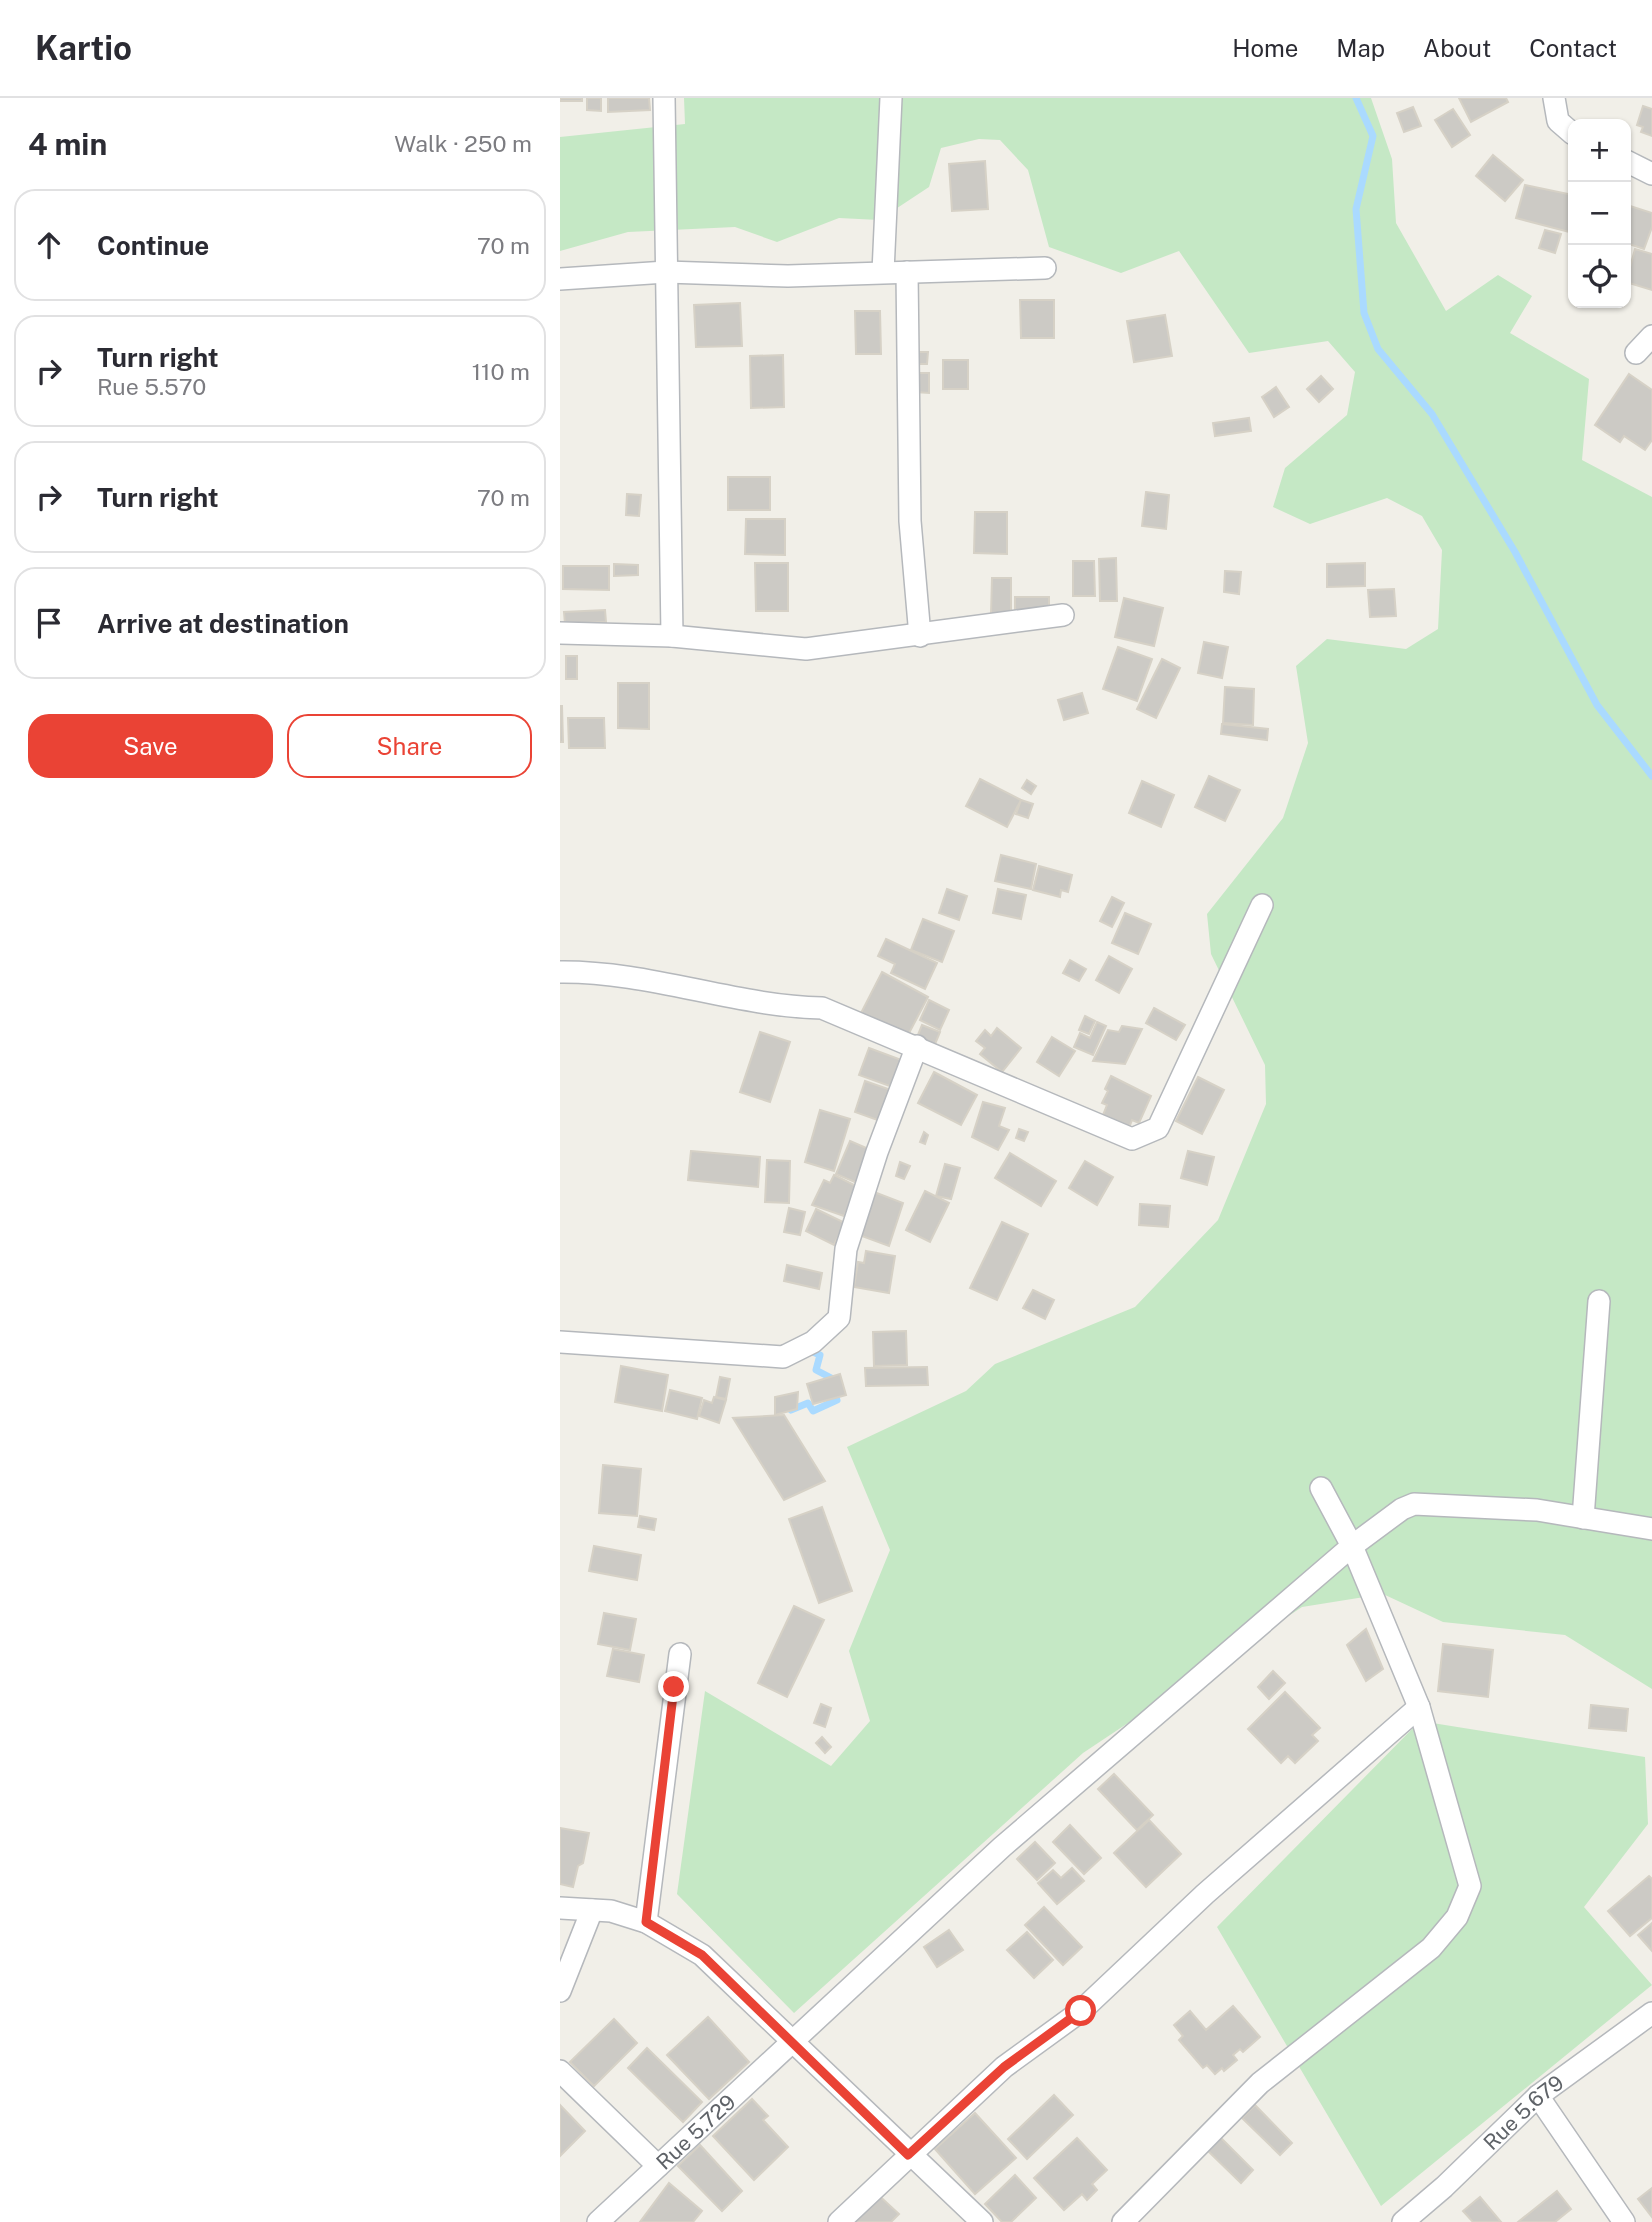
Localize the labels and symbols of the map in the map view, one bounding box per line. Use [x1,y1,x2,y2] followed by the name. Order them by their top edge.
[658,1671,689,1702] route end
[1065,1995,1096,2026] route start
[1478,2069,1568,2155] street label: Rue 5.679
[651,2089,740,2174] street label: Rue 5.729

